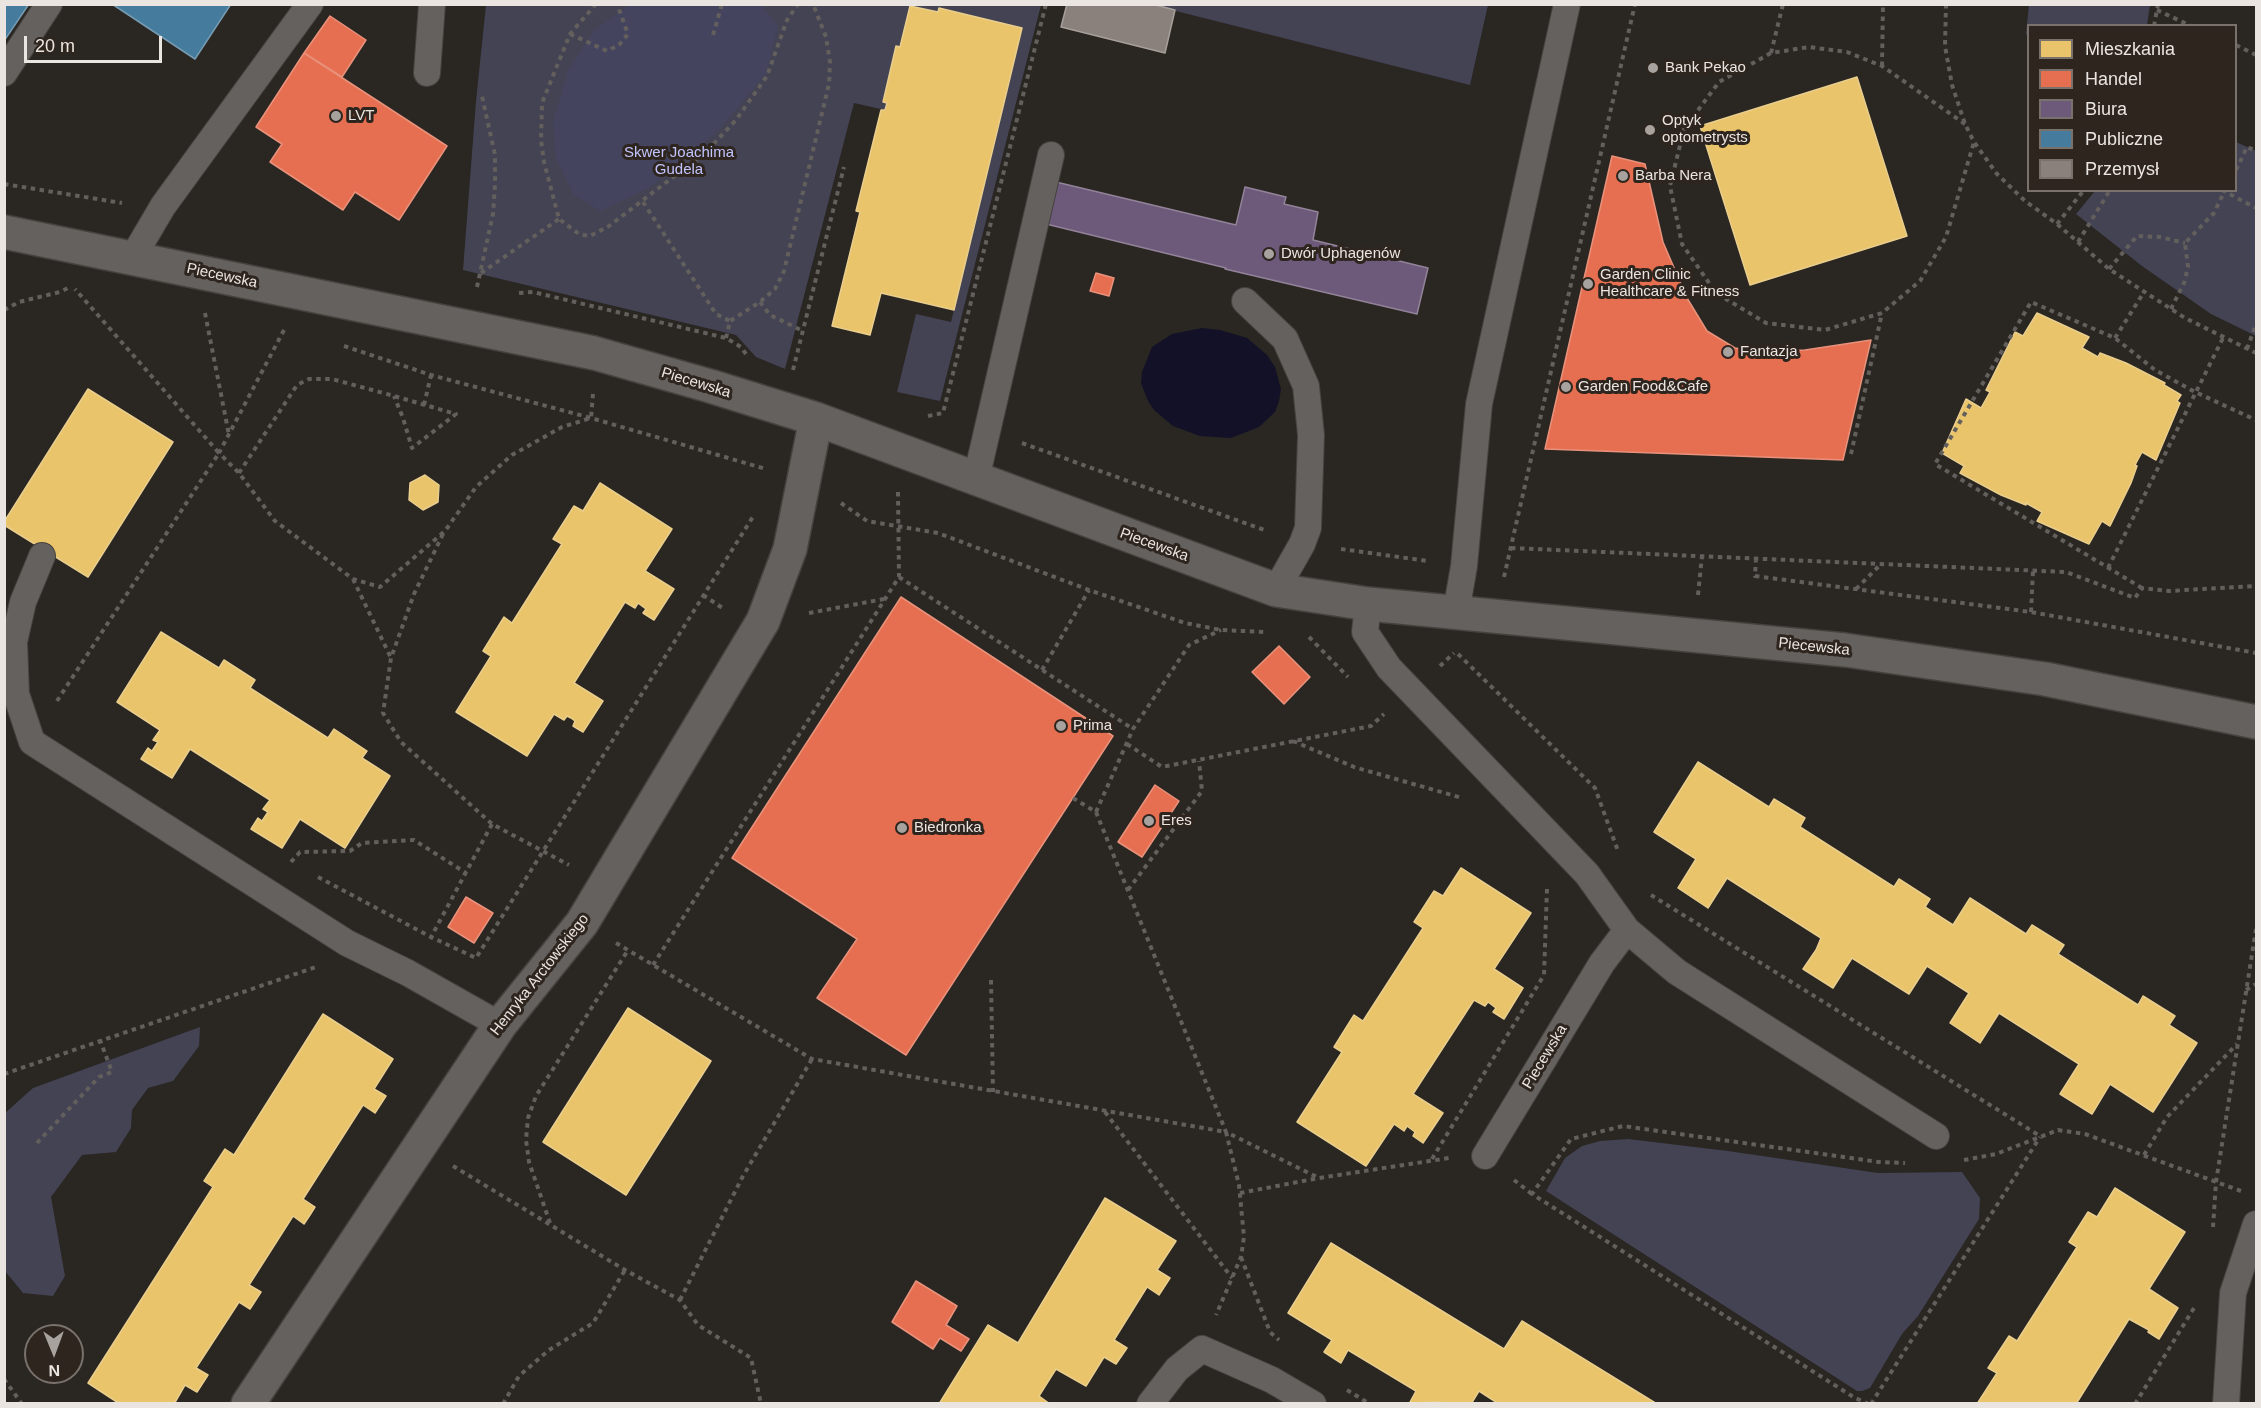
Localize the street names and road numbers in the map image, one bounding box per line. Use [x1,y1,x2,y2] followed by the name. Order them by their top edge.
[185,260,259,292] street label: Piecewska
[659,364,733,402] street label: Piecewska
[1117,524,1191,566] street label: Piecewska
[1777,634,1851,660] street label: Piecewska
[487,911,593,1039] street label: Henryka Arctowskiego
[1519,1022,1571,1092] street label: Piecewska

